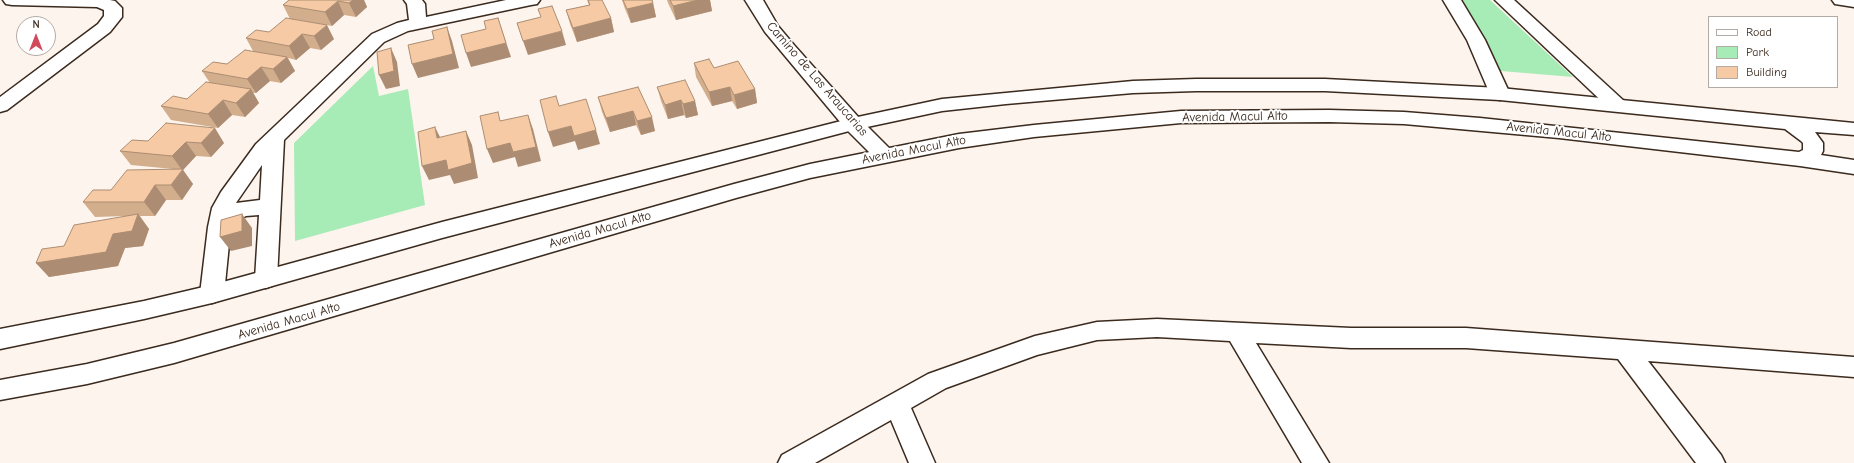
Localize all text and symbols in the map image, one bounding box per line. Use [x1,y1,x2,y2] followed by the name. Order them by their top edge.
[16,16,56,56] north arrow
[1708,16,1838,88] legend
[32,18,40,31] text: N
[763,19,871,139] street label: Camino de Las Araucarias
[1746,25,1772,39] text: Road
[1746,45,1769,59] text: Park
[1746,65,1787,79] text: Building
[1182,108,1288,126] street label: Avenida Macul Alto
[1506,119,1612,145] street label: Avenida Macul Alto
[861,132,967,168] street label: Avenida Macul Alto
[547,208,653,252] street label: Avenida Macul Alto
[236,299,342,343] street label: Avenida Macul Alto

